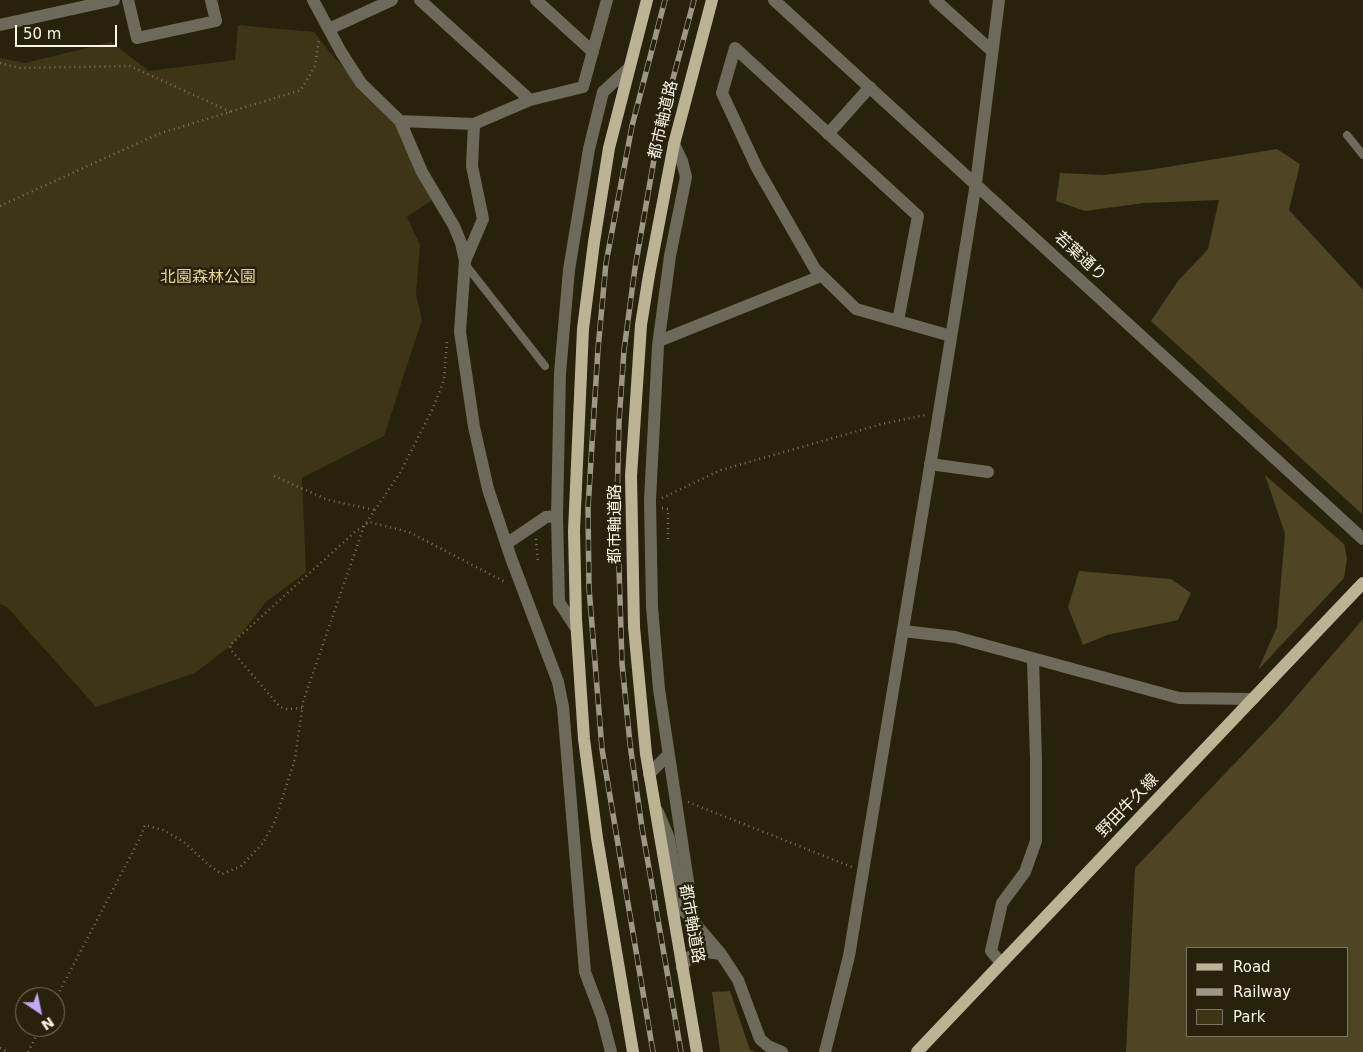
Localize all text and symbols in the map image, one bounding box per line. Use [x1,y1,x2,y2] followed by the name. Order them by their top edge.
[18,15,120,47] scale bar
[23,25,61,43] text: 50 m
[646,79,682,161] street label: 都市軸道路
[1050,228,1110,286] street label: 若葉通り
[160,268,256,288] park label: 北園森林公園
[606,484,626,564] street label: 都市軸道路
[1093,771,1163,841] street label: 野田牛久線
[675,883,707,965] street label: 都市軸道路
[1186,947,1348,1037] legend
[1233,958,1271,976] text: Road
[1233,983,1291,1001] text: Railway
[15,987,65,1037] north arrow
[1233,1008,1265,1026] text: Park
[38,1014,57,1034] text: N

